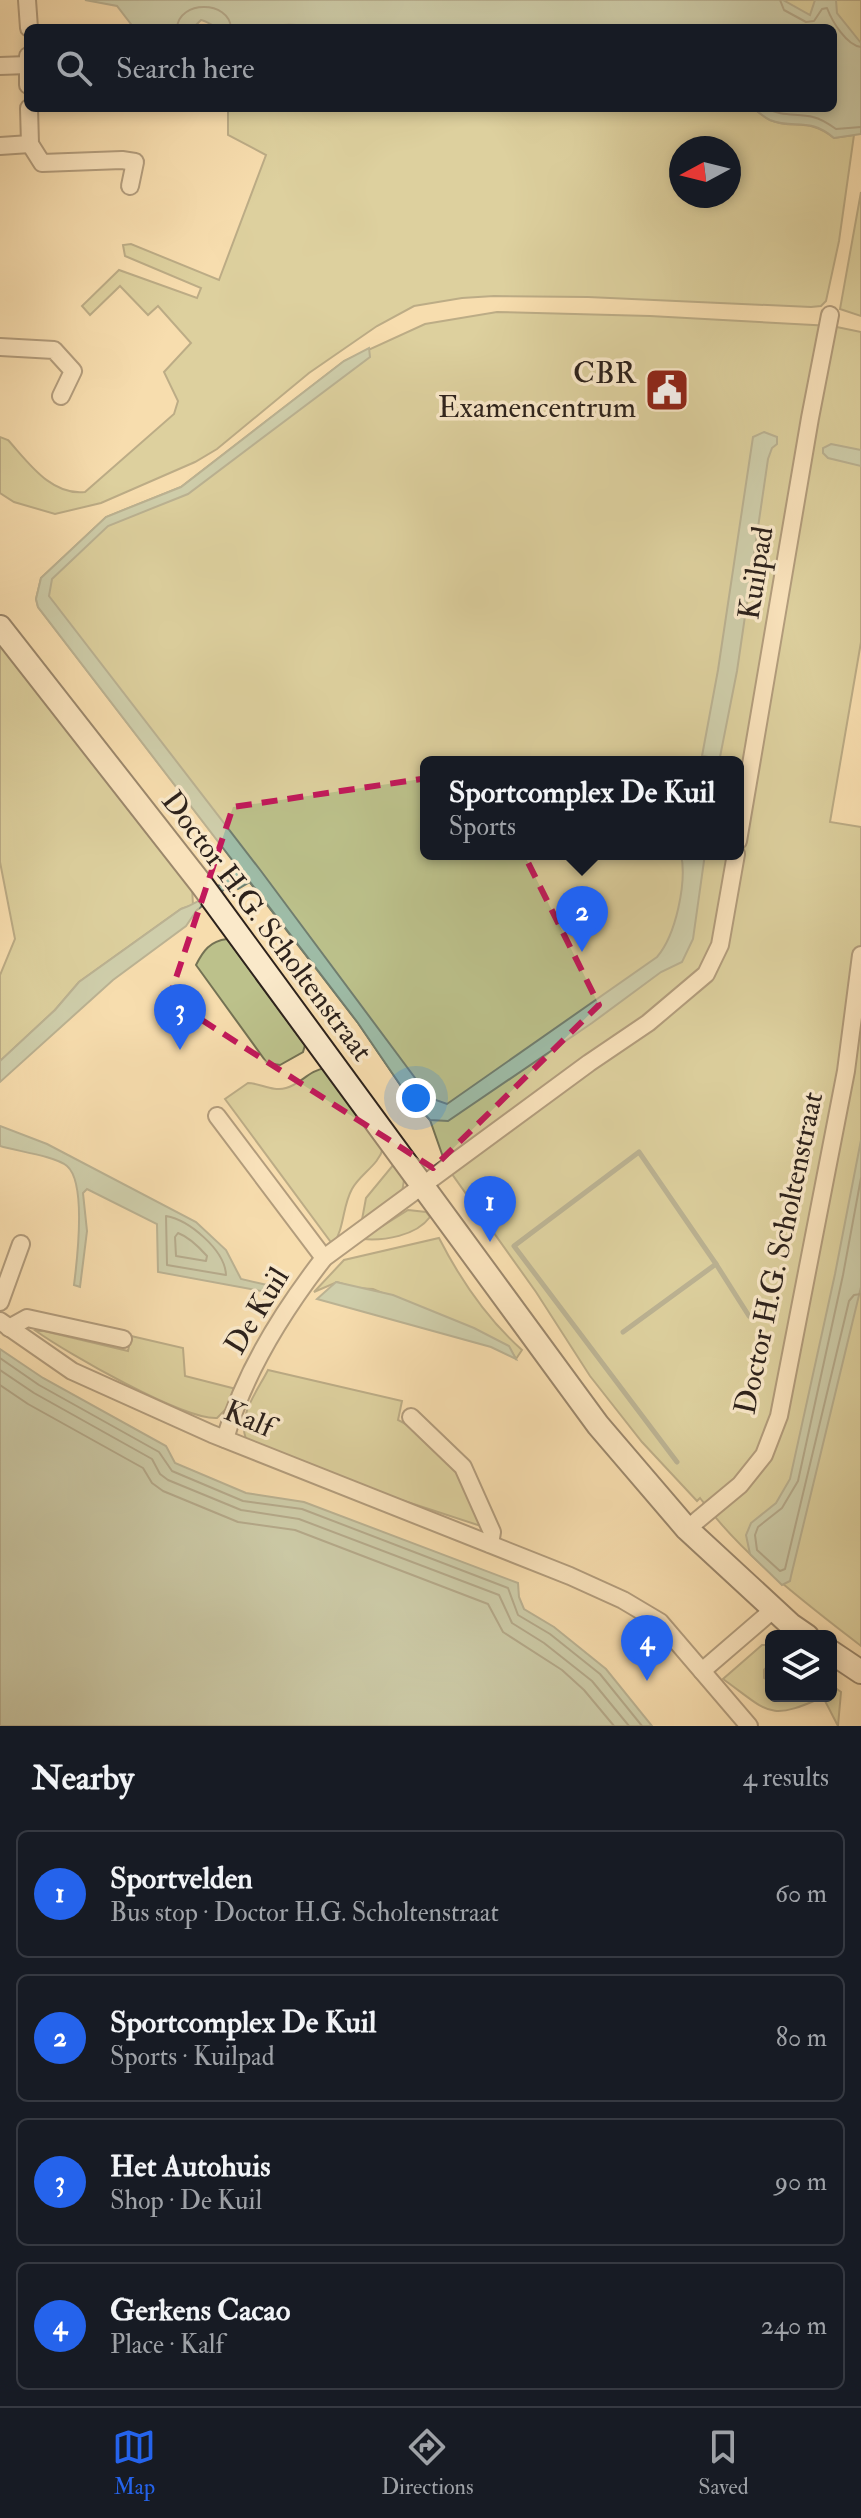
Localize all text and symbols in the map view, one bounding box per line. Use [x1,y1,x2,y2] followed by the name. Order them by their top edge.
[24,24,837,112] search box
[52,46,96,90] icon: search
[116,50,255,87] text: Search here
[669,136,741,208] north arrow
[438,355,638,426] place label: CBR Examencentrum
[643,366,691,414] public building icon: CBR Examencentrum
[730,524,782,622] street label: Kuilpad
[420,756,744,860] popup
[449,774,715,811] text: Sportcomplex De Kuil
[153,784,381,1069] street label: Doctor H.G. Scholtenstraat
[449,811,516,843] text: Sports
[556,886,608,952] pin: 2
[154,984,206,1050] pin: 3
[396,1078,436,1118] your location
[727,1088,831,1418] street label: Doctor H.G. Scholtenstraat
[464,1176,516,1242] pin: 1
[217,1261,297,1361] street label: De Kuil
[218,1392,284,1448] street label: Kalf
[621,1615,673,1681] pin: 4
[765,1630,837,1702] map controls
[765,1630,837,1702] button: layers
[32,1757,134,1800] text: Nearby
[743,1762,829,1794] text: 4 results
[110,1860,253,1897] text: Sportvelden
[55,1878,65,1910] text: 1
[775,1878,827,1910] text: 60 m
[110,1897,499,1929] text: Bus stop · Doctor H.G. Scholtenstraat
[110,2004,376,2041] text: Sportcomplex De Kuil
[53,2022,67,2054] text: 2
[776,2022,827,2054] text: 80 m
[110,2041,275,2073] text: Sports · Kuilpad
[110,2148,270,2185] text: Het Autohuis
[55,2166,65,2198] text: 3
[775,2166,827,2198] text: 90 m
[110,2185,262,2217] text: Shop · De Kuil
[110,2292,290,2329] text: Gerkens Cacao
[53,2310,67,2342] text: 4
[761,2310,827,2342] text: 240 m
[110,2329,224,2361] text: Place · Kalf
[112,2425,156,2501] tab: Map
[381,2425,474,2501] tab: Directions
[698,2425,749,2501] tab: Saved

